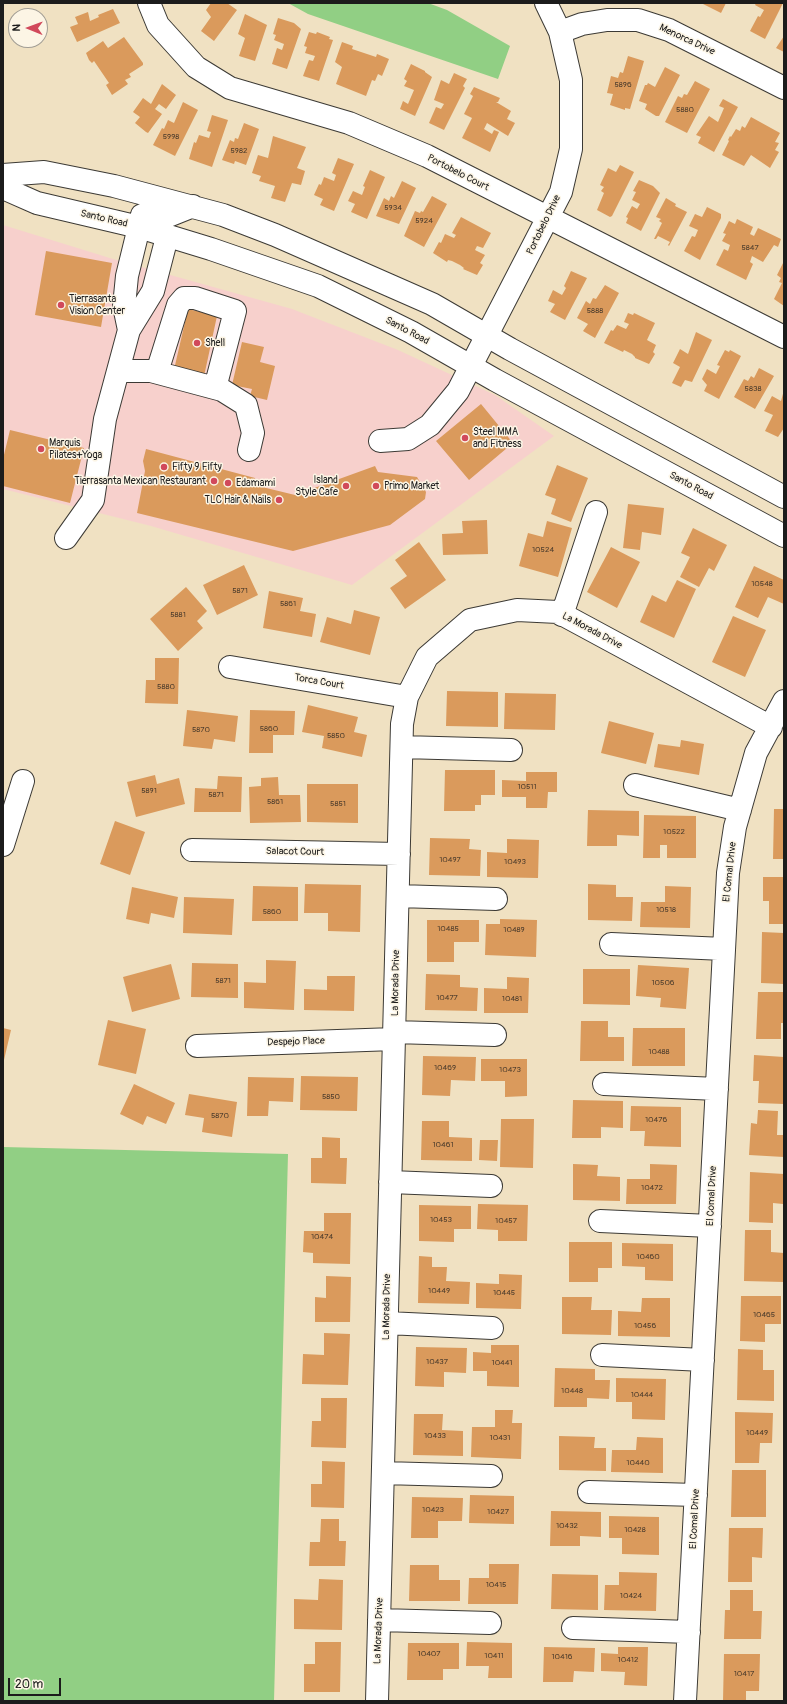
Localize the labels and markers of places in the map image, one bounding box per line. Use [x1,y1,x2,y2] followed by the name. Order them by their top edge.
[69,293,125,316] place label: Tierrasanta Vision Center
[56,300,66,310] marker: Tierrasanta Vision Center
[205,337,225,349] place label: Shell
[192,338,202,348] marker: Shell
[473,426,521,450] place label: Steel MMA and Fitness
[460,433,470,443] marker: Steel MMA and Fitness
[49,437,102,460] place label: Marquis Pilates+Yoga
[36,444,46,454] marker: Marquis Pilates+Yoga
[172,461,222,473] place label: Fifty 9 Fifty
[159,462,169,472] marker: Fifty 9 Fifty
[295,474,338,498] place label: Island Style Cafe
[74,475,206,487] place label: Tierrasanta Mexican Restaurant
[209,476,219,486] marker: Tierrasanta Mexican Restaurant
[236,477,275,489] place label: Edamami
[223,478,233,488] marker: Edamami
[384,480,439,492] place label: Primo Market
[341,481,351,491] marker: Island Style Cafe
[371,481,381,491] marker: Primo Market
[205,494,271,506] place label: TLC Hair & Nails
[274,495,284,505] marker: TLC Hair & Nails

